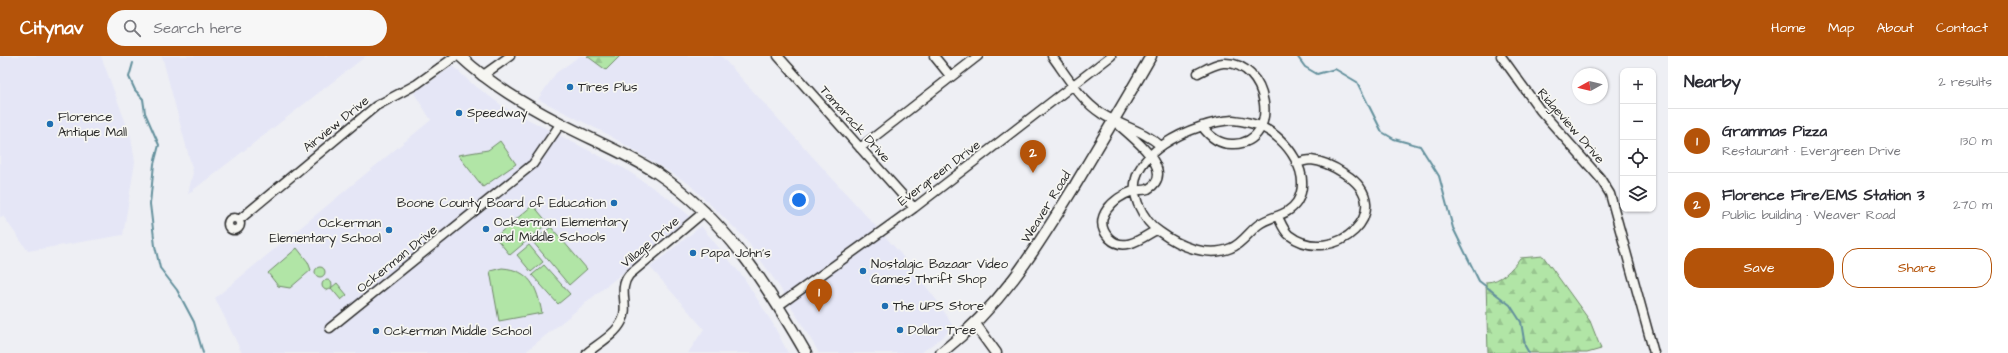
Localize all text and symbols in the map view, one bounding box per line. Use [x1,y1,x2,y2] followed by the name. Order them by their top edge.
[107,10,387,46] search box
[20,15,83,42] text: Citynav
[121,17,143,39] icon: search
[153,18,242,39] text: Search here
[1771,18,1806,38] text: Home
[1828,18,1854,38] text: Map
[1876,18,1914,38] text: About
[1936,18,1988,38] text: Contact
[1572,68,1608,104] north arrow
[1620,68,1656,212] map controls
[1620,68,1656,104] button: +
[1684,70,1741,94] text: Nearby
[1938,73,1992,91] text: 2 results
[578,78,638,96] place label: Tires Plus
[565,82,575,92] marker: Tires Plus
[816,82,894,166] street label: Tamarack Drive
[1532,84,1609,168] street label: Ridgeview Drive
[299,92,373,156] street label: Airview Drive
[467,104,528,123] place label: Speedway
[1620,104,1656,140] button: −
[58,108,127,141] place label: Florence Antique Mall
[454,108,464,118] marker: Speedway
[45,119,55,129] marker: Florence Antique Mall
[1722,121,1827,142] text: Grammas Pizza
[1696,132,1698,150] text: 1
[1960,132,1992,150] text: 130 m
[894,136,985,211] street label: Evergreen Drive
[1020,140,1046,173] pin: 2
[1620,140,1656,176] button: locate
[1722,142,1901,160] text: Restaurant · Evergreen Drive
[1017,167,1076,246] street label: Weaver Road
[1620,176,1656,212] button: layers
[1722,185,1925,206] text: Florence Fire/EMS Station 3
[789,190,809,210] your location
[397,194,606,213] place label: Boone County Board of Education
[1693,196,1701,214] text: 2
[1953,196,1992,214] text: 270 m
[609,198,619,208] marker: Boone County Board of Education
[1722,206,1896,224] text: Public building · Weaver Road
[617,212,684,273] street label: Village Drive
[494,213,628,246] place label: Ockerman Elementary and Middle Schools
[270,214,382,248] place label: Ockerman Elementary School
[353,221,441,297] street label: Ockerman Drive
[481,224,491,234] marker: Ockerman Elementary and Middle Schools
[384,225,394,235] marker: Ockerman Elementary School
[701,244,771,262] place label: Papa John's
[688,248,698,258] marker: Papa John's
[1684,248,1834,288] button: Save
[1842,248,1992,288] button: Share
[871,255,1009,288] place label: Nostalgic Bazaar Video Games Thrift Shop
[858,266,868,276] marker: Nostalgic Bazaar Video Games Thrift Shop
[806,279,832,312] pin: 1
[893,297,984,315] place label: The UPS Store
[880,301,890,311] marker: The UPS Store
[908,321,976,339] place label: Dollar Tree
[384,322,532,340] place label: Ockerman Middle School
[895,325,905,335] marker: Dollar Tree
[371,326,381,336] marker: Ockerman Middle School

